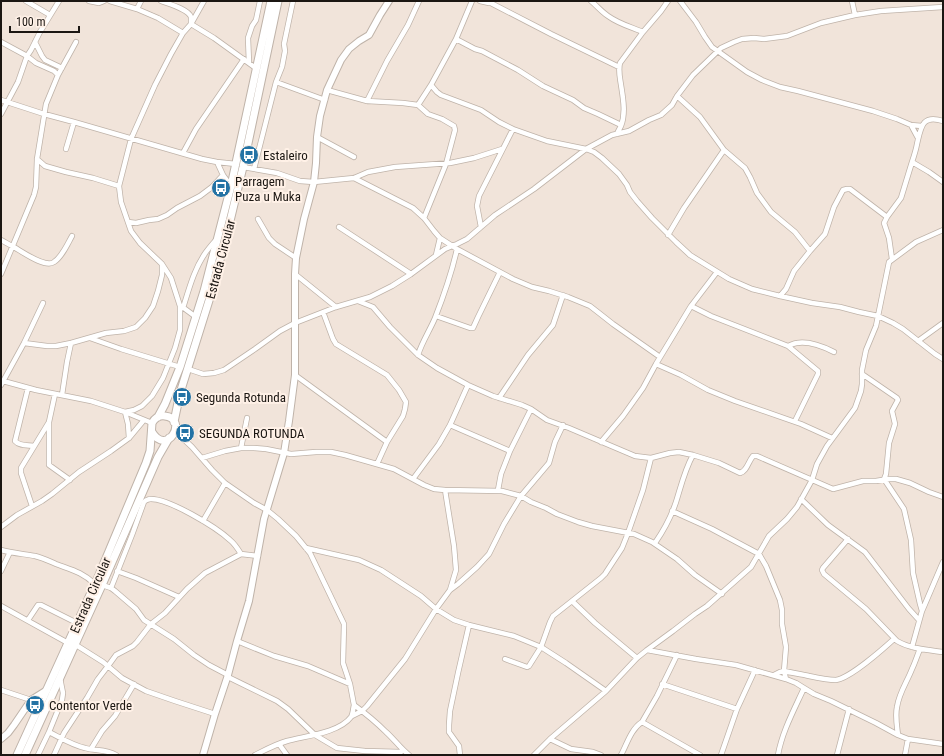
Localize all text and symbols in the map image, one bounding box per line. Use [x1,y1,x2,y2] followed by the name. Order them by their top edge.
[10,8,79,34] scale bar
[16,15,46,29] text: 100 m
[238,144,260,166] bus stop icon: Estaleiro
[263,148,308,163] place label: Estaleiro
[235,174,301,204] place label: Parragem Puza u Muka
[210,177,232,199] bus stop icon: Parragem Puza u Muka
[203,218,238,300] street label: Estrada Circular
[171,386,193,408] bus stop icon: Segunda Rotunda
[196,390,286,405] place label: Segunda Rotunda
[174,422,196,444] bus stop icon: SEGUNDA ROTUNDA
[199,426,305,441] place label: SEGUNDA ROTUNDA
[67,555,114,635] street label: Estrada Circular
[24,694,46,716] bus stop icon: Contentor Verde
[49,698,132,713] place label: Contentor Verde

